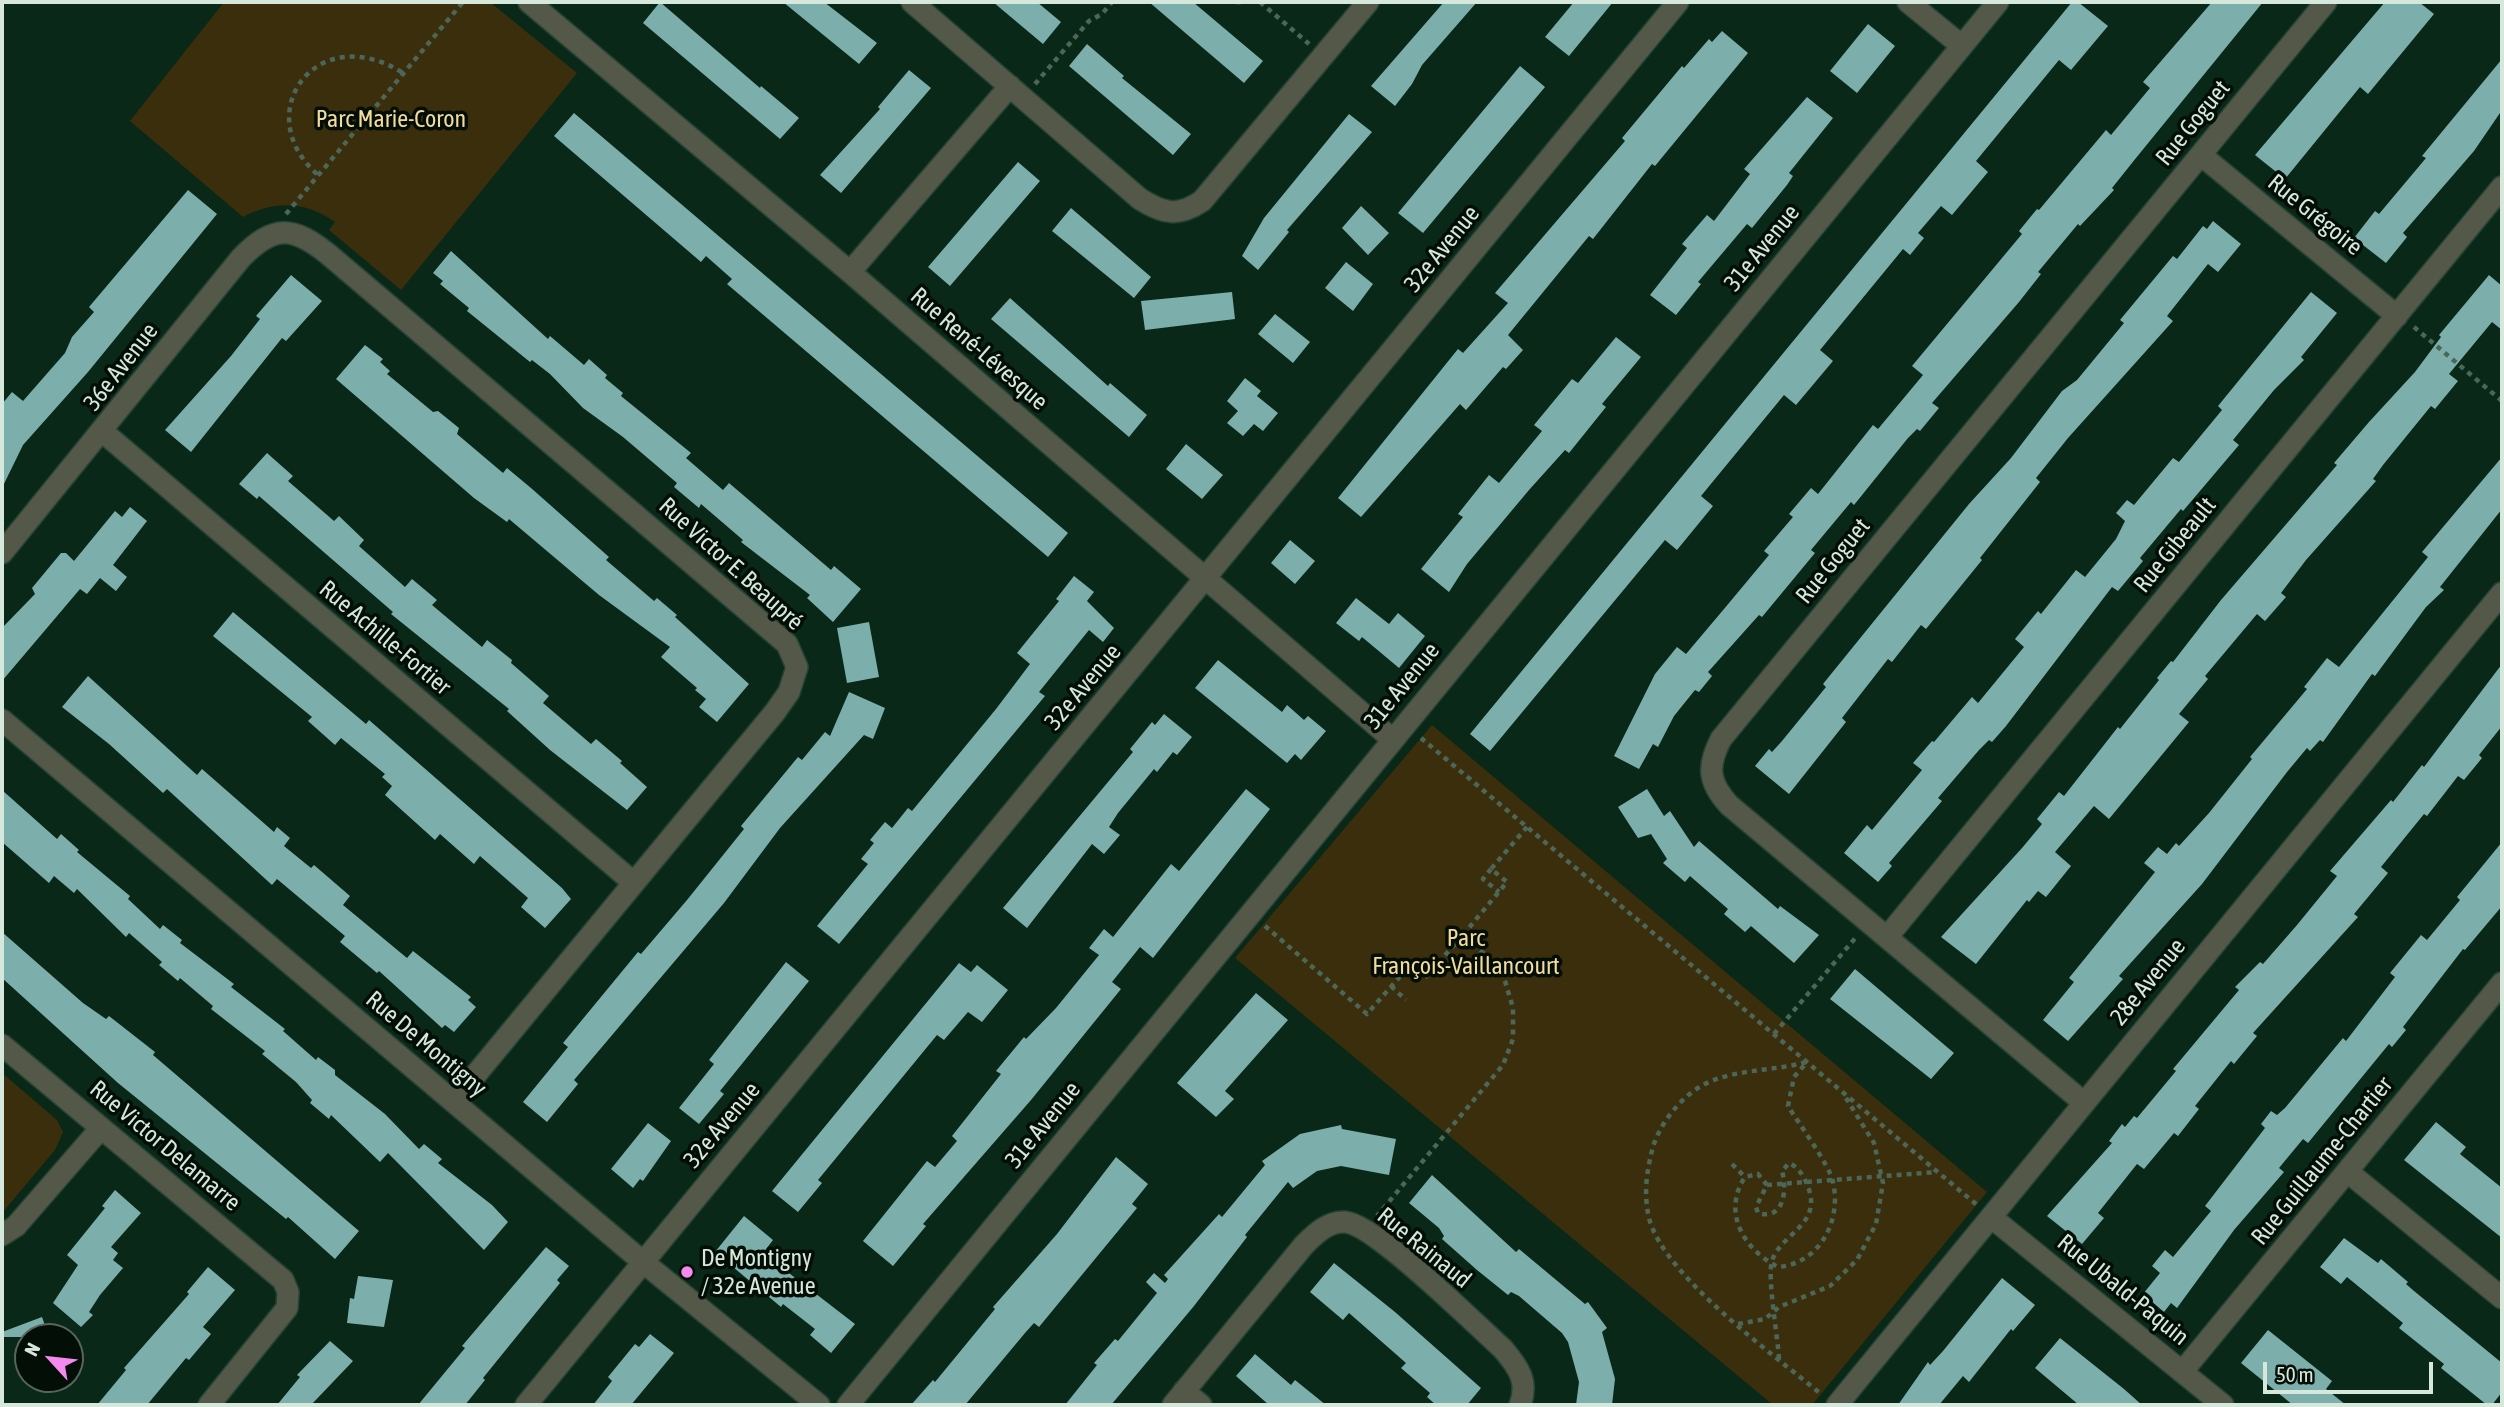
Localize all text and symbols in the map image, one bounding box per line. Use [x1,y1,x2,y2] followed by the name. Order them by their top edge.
[2150,74,2236,172] street label: Rue Goguet
[316,105,466,133] park label: Parc Marie-Coron
[2262,168,2368,262] street label: Rue Grégoire
[1718,199,1806,297] street label: 31e Avenue
[1398,200,1486,298] street label: 32e Avenue
[905,282,1053,416] street label: Rue René-Lévesque
[78,317,164,417] street label: 36e Avenue
[653,492,809,636] street label: Rue Victor E. Beaupré
[2128,492,2222,598] street label: Rue Gibeault
[1790,512,1876,610] street label: Rue Goguet
[313,575,457,701] street label: Rue Achille-Fortier
[1358,637,1446,735] street label: 31e Avenue
[1039,638,1127,736] street label: 32e Avenue
[1372,924,1560,980] park label: Parc François-Vaillancourt
[2104,933,2192,1031] street label: 28e Avenue
[360,985,492,1103] street label: Rue De Montigny
[2245,1071,2399,1251] street label: Rue Guillaume-Chartier
[84,1075,246,1217] street label: Rue Victor Delamarre
[678,1076,766,1174] street label: 32e Avenue
[999,1076,1087,1174] street label: 31e Avenue
[1371,1201,1477,1295] street label: Rue Rainaud
[2052,1228,2194,1352] street label: Rue Ubald-Paquin
[701,1244,816,1300] place label: De Montigny / 32e Avenue
[679,1264,695,1280] marker: De Montigny / 32e Avenue
[14,1323,84,1393] north arrow
[20,1339,44,1359] text: N
[2266,1348,2436,1392] scale bar
[2276,1362,2314,1386] text: 50 m

